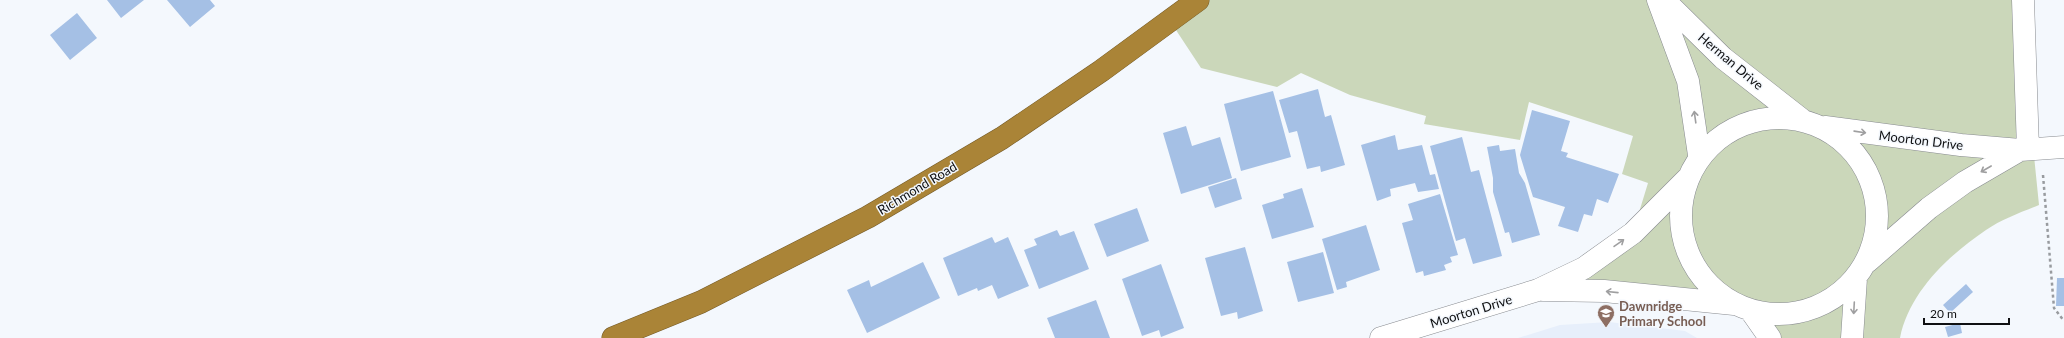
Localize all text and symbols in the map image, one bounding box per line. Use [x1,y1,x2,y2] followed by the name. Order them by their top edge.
[1695,29,1767,93] street label: Herman Drive
[1691,111,1698,124] one-way arrow
[1878,127,1964,153] street label: Moorton Drive
[1853,128,1866,136] one-way arrow
[875,158,959,218] street label: Richmond Road
[1980,166,1992,174] one-way arrow
[1614,239,1625,247] one-way arrow
[1606,289,1619,296] one-way arrow
[1428,291,1514,331] street label: Moorton Drive
[1619,298,1706,329] place label: Dawnridge Primary School
[1924,300,2009,326] scale bar
[1851,301,1858,314] one-way arrow
[1596,303,1616,328] school or university icon: Dawnridge Primary School
[1930,306,1957,321] text: 20 m

